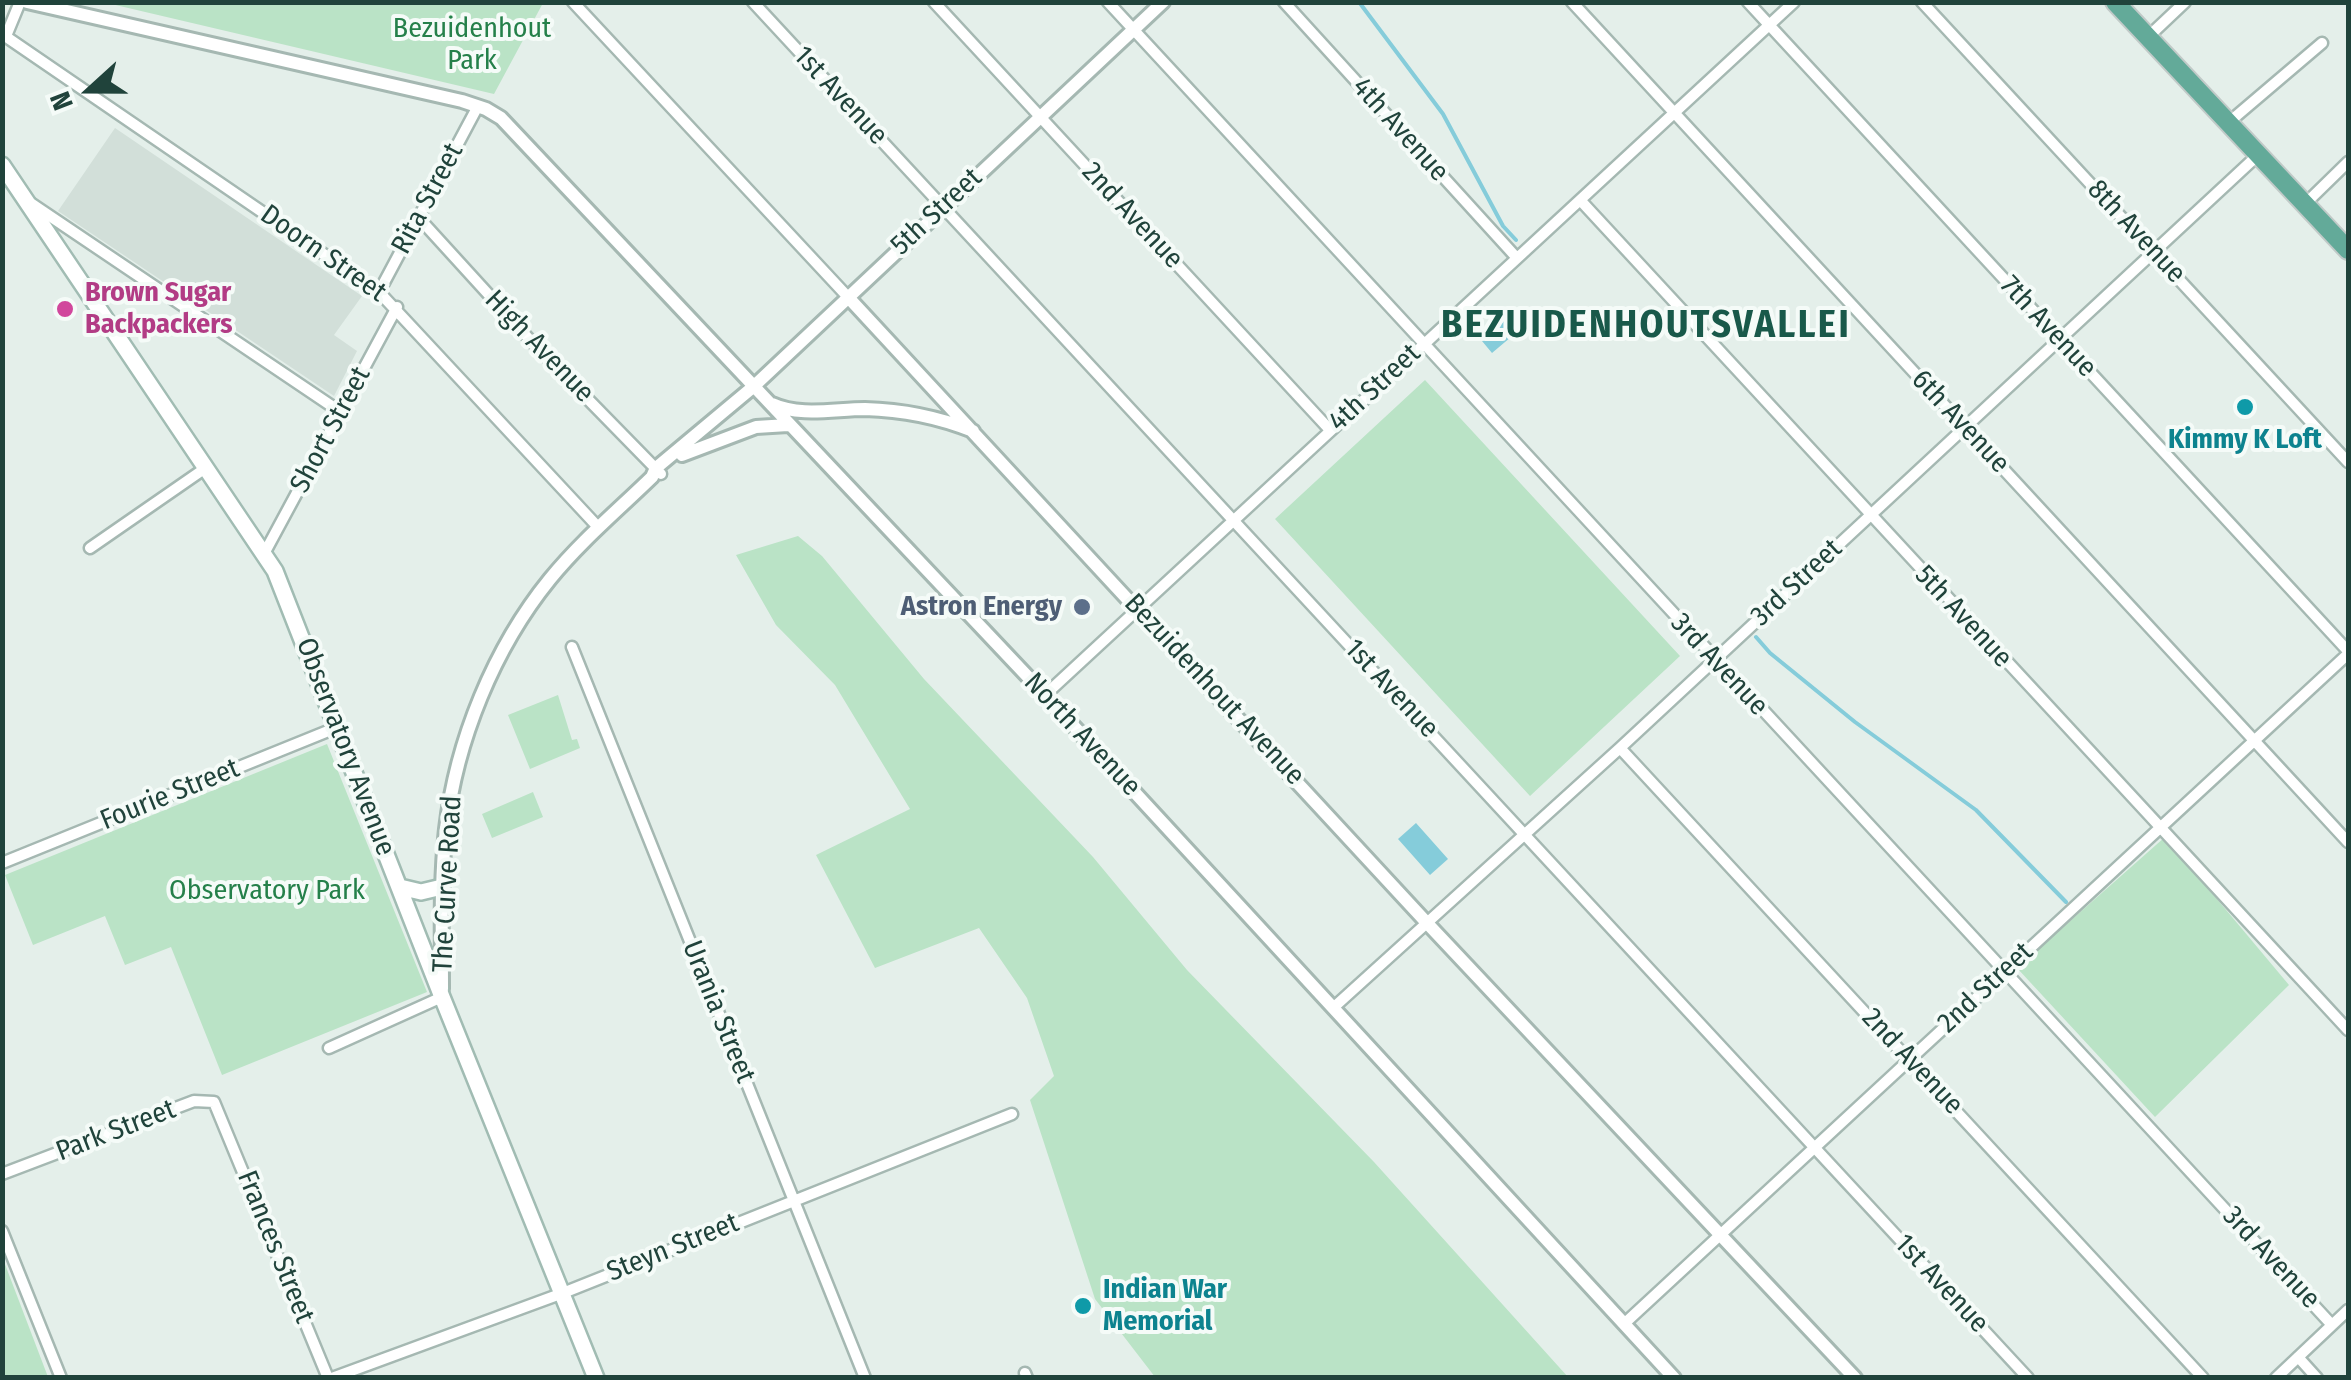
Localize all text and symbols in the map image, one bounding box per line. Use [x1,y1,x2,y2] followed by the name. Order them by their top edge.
[393,12,551,78] park label: Bezuidenhout Park
[40,40,140,140] north arrow
[786,40,894,152] street label: 1st Avenue
[1345,71,1455,189] street label: 4th Avenue
[43,87,80,115] text: N
[385,138,471,260] street label: Rita Street
[1074,156,1190,276] street label: 2nd Avenue
[885,162,989,262] street label: 5th Street
[2080,174,2192,290] street label: 8th Avenue
[254,198,392,310] street label: Doorn Street
[1993,269,2103,385] street label: 7th Avenue
[85,276,232,342] place label: Brown Sugar Backpackers
[477,284,601,410] street label: High Avenue
[54,298,76,320] marker: Brown Sugar Backpackers
[1441,303,1851,349] district label: BEZUIDENHOUTSVALLEI
[1322,337,1428,439] street label: 4th Street
[284,361,378,499] street label: Short Street
[1904,364,2016,480] street label: 6th Avenue
[2234,396,2256,418] marker: Kimmy K Loft
[2168,423,2322,457] place label: Kimmy K Loft
[1745,533,1849,633] street label: 3rd Street
[1907,559,2019,675] street label: 5th Avenue
[1117,587,1311,793] street label: Bezuidenhout Avenue
[901,590,1062,624] place label: Astron Energy
[1071,596,1093,618] marker: Astron Energy
[1663,607,1775,723] street label: 3rd Avenue
[288,633,402,861] street label: Observatory Avenue
[1337,633,1445,745] street label: 1st Avenue
[1016,666,1148,804] street label: North Avenue
[96,752,244,838] street label: Fourie Street
[427,795,469,973] street label: The Curve Road
[169,874,365,908] park label: Observatory Park
[674,936,762,1088] street label: Urania Street
[1932,936,2040,1040] street label: 2nd Street
[1854,1002,1970,1122] street label: 2nd Avenue
[52,1093,180,1169] street label: Park Street
[229,1166,321,1328] street label: Frances Street
[2215,1200,2327,1316] street label: 3rd Avenue
[602,1206,744,1290] street label: Steyn Street
[1887,1228,1995,1340] street label: 1st Avenue
[1103,1273,1227,1339] place label: Indian War Memorial
[1072,1295,1094,1317] marker: Indian War Memorial

